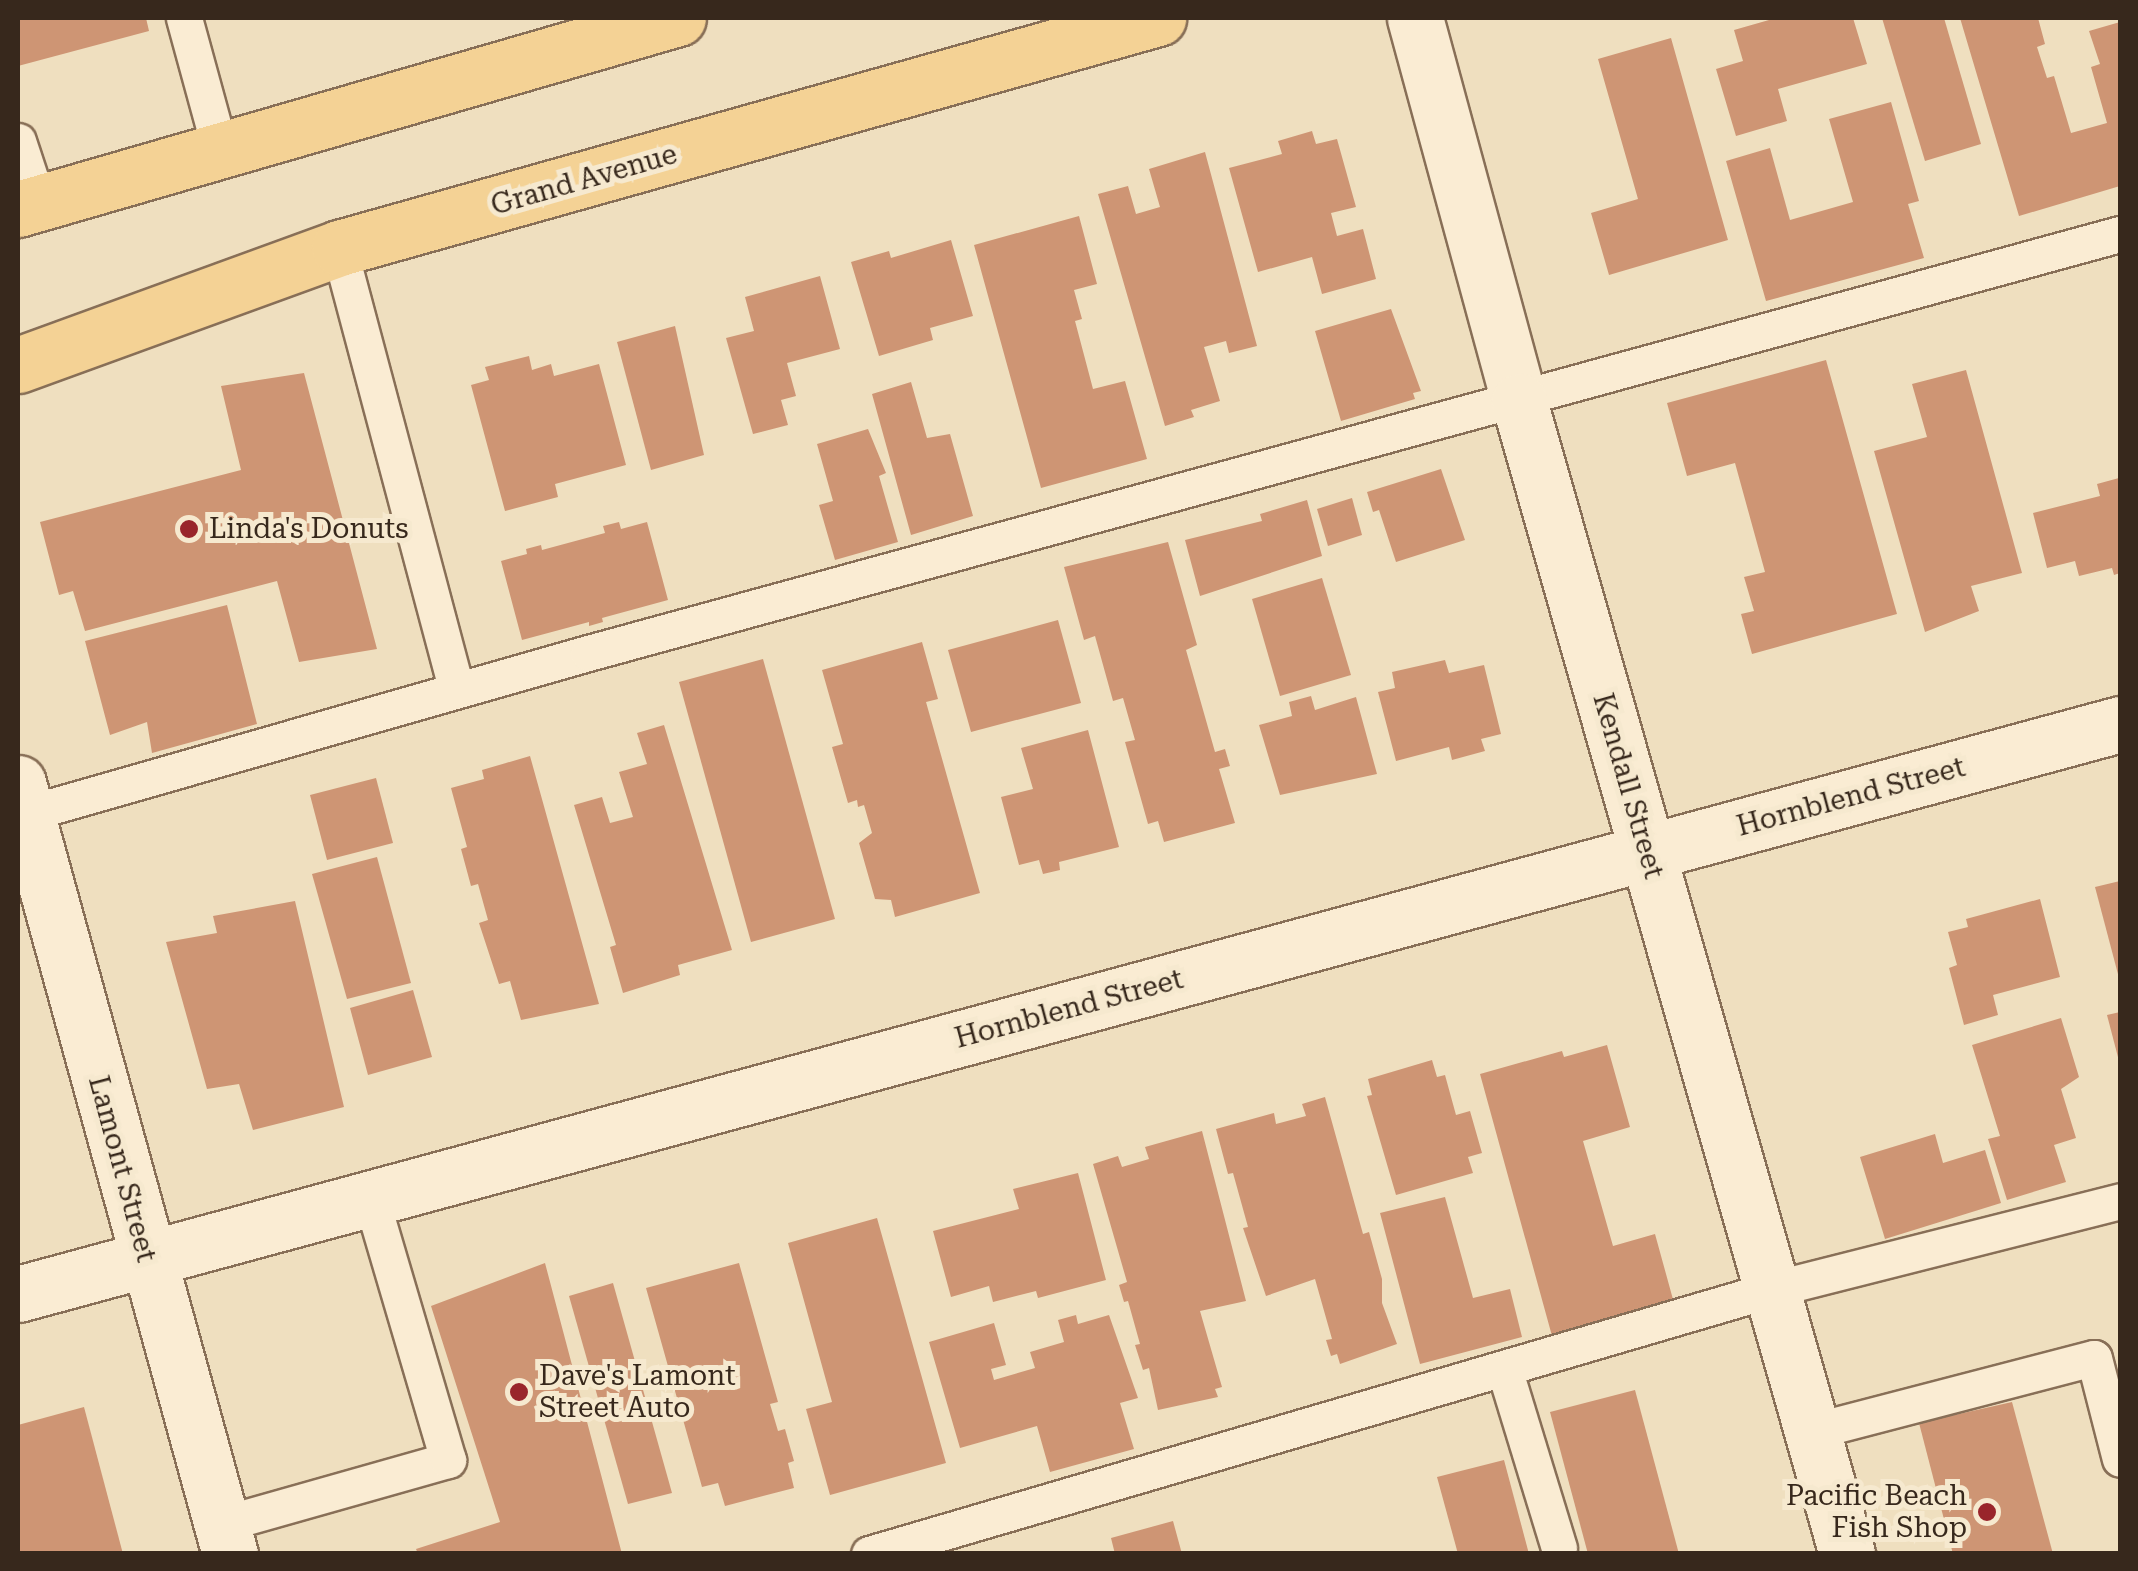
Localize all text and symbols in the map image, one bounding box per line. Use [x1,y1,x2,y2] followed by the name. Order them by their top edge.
[487,137,681,223] street label: Grand Avenue
[209,512,409,546] place label: Linda's Donuts
[178,518,200,540] marker: Linda's Donuts
[1586,690,1670,882] street label: Kendall Street
[1733,750,1969,844] street label: Hornblend Street
[951,962,1187,1056] street label: Hornblend Street
[81,1072,163,1266] street label: Lamont Street
[539,1359,736,1425] place label: Dave's Lamont Street Auto
[508,1381,530,1403] marker: Dave's Lamont Street Auto
[1786,1479,1967,1545] place label: Pacific Beach Fish Shop
[1976,1501,1998,1523] marker: Pacific Beach Fish Shop

